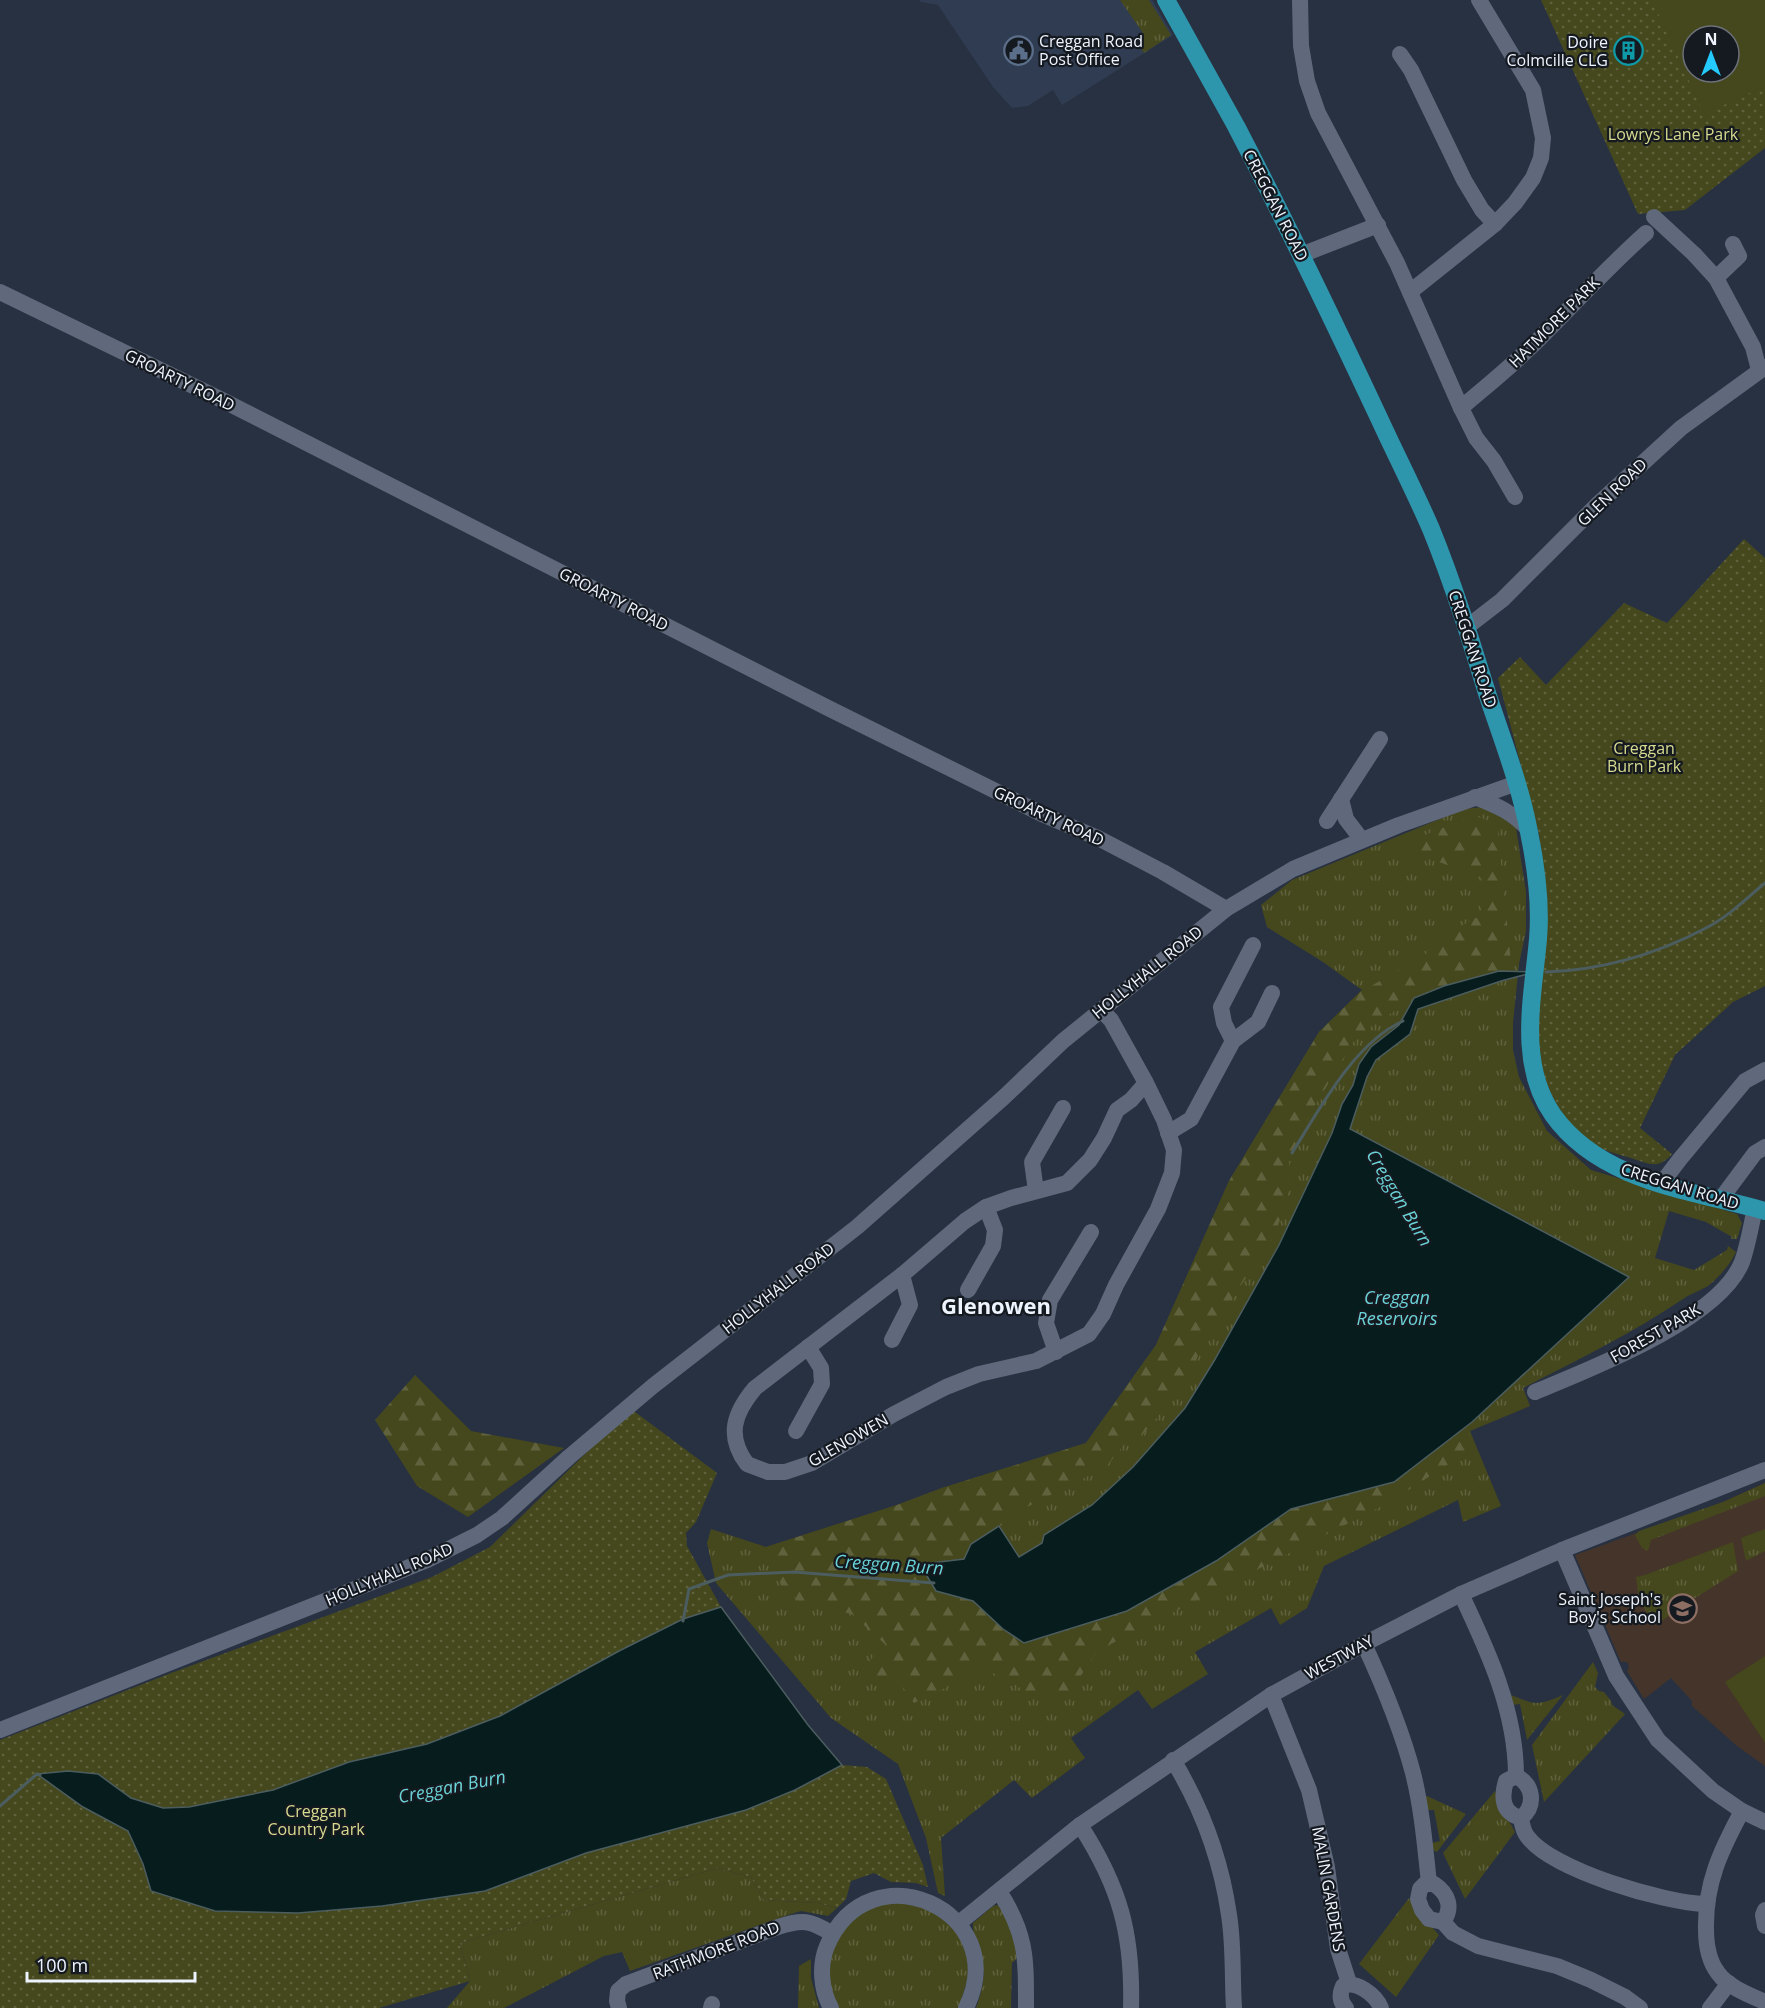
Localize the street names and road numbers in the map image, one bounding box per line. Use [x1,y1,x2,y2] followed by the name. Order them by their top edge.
[1238,145,1314,265] street label: CREGGAN ROAD
[1504,272,1604,372] street label: HATMORE PARK
[121,344,239,416] street label: GROARTY ROAD
[1572,453,1652,531] street label: GLEN ROAD
[556,562,672,636] street label: GROARTY ROAD
[1444,587,1502,711] street label: CREGGAN ROAD
[990,781,1108,851] street label: GROARTY ROAD
[1087,920,1207,1024] street label: HOLLYHALL ROAD
[1618,1158,1742,1214] street label: CREGGAN ROAD
[717,1237,839,1339] street label: HOLLYHALL ROAD
[1606,1298,1704,1368] street label: FOREST PARK
[804,1408,892,1472] street label: GLENOWEN
[322,1537,456,1611] street label: HOLLYHALL ROAD
[1301,1630,1377,1684] street label: WESTWAY
[1307,1825,1351,1953] street label: MALIN GARDENS
[649,1916,783,1984] street label: RATHMORE ROAD

